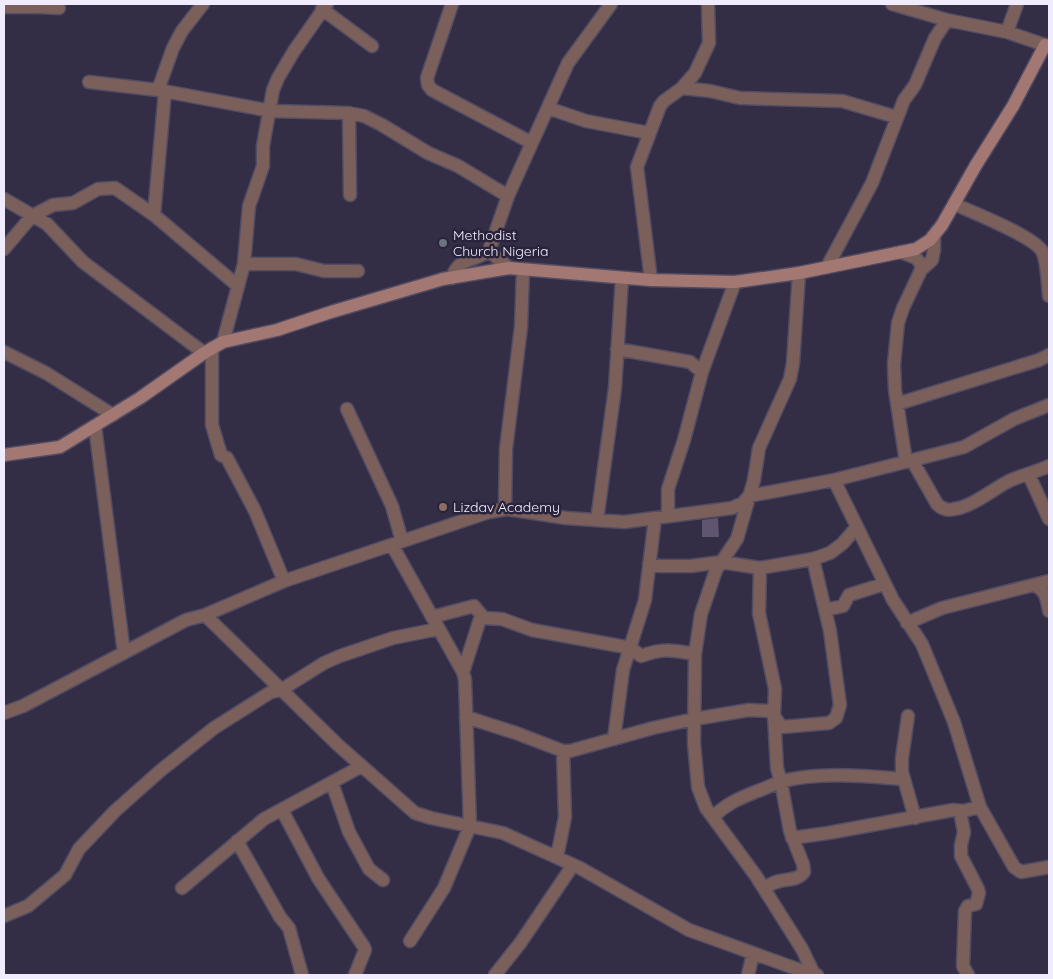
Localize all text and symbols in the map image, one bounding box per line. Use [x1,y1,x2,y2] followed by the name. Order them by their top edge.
[453,226,549,260] place label: Methodist Church Nigeria
[437,237,449,249] marker: Methodist Church Nigeria
[453,498,560,516] place label: Lizdav Academy
[437,501,449,513] marker: Lizdav Academy

